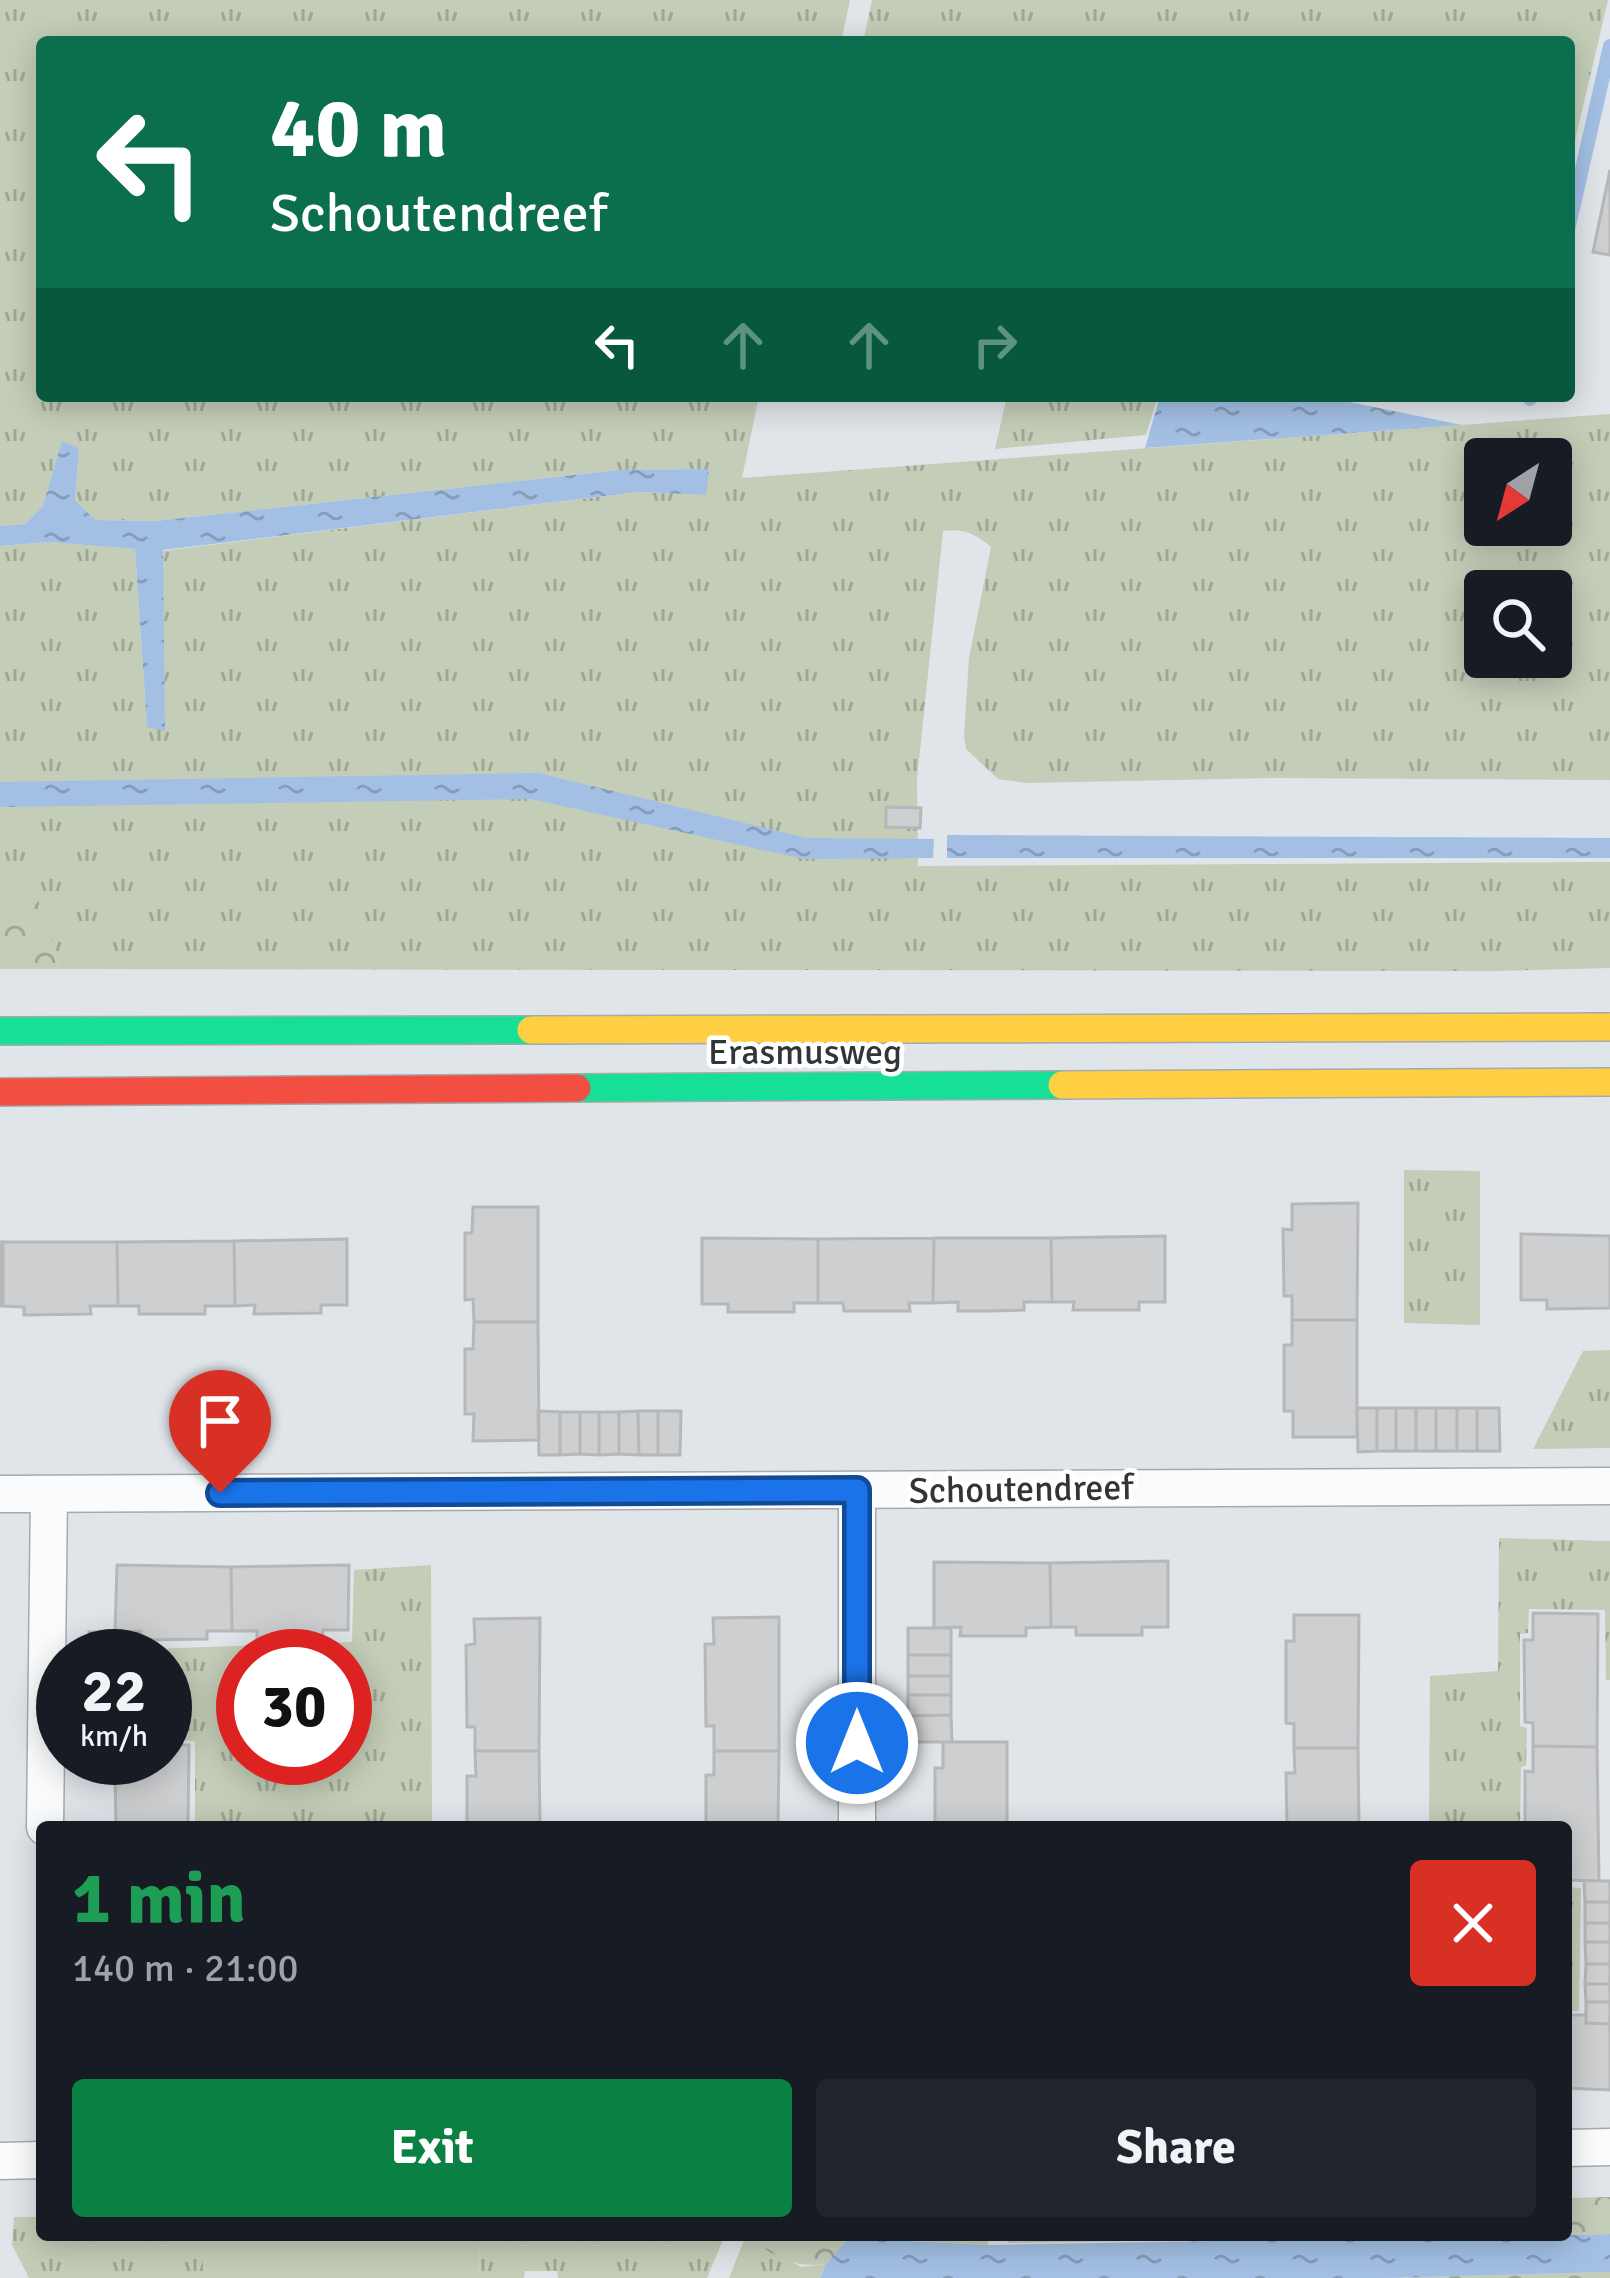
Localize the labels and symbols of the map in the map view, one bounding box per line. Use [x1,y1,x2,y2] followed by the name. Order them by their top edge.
[1464,438,1572,546] north arrow
[708,1030,902,1075] street label: Erasmusweg
[169,1370,271,1493] pin
[908,1465,1136,1514] street label: Schoutendreef
[216,1629,372,1785] speed limit sign: 30
[794,1680,920,1806] position arrow

